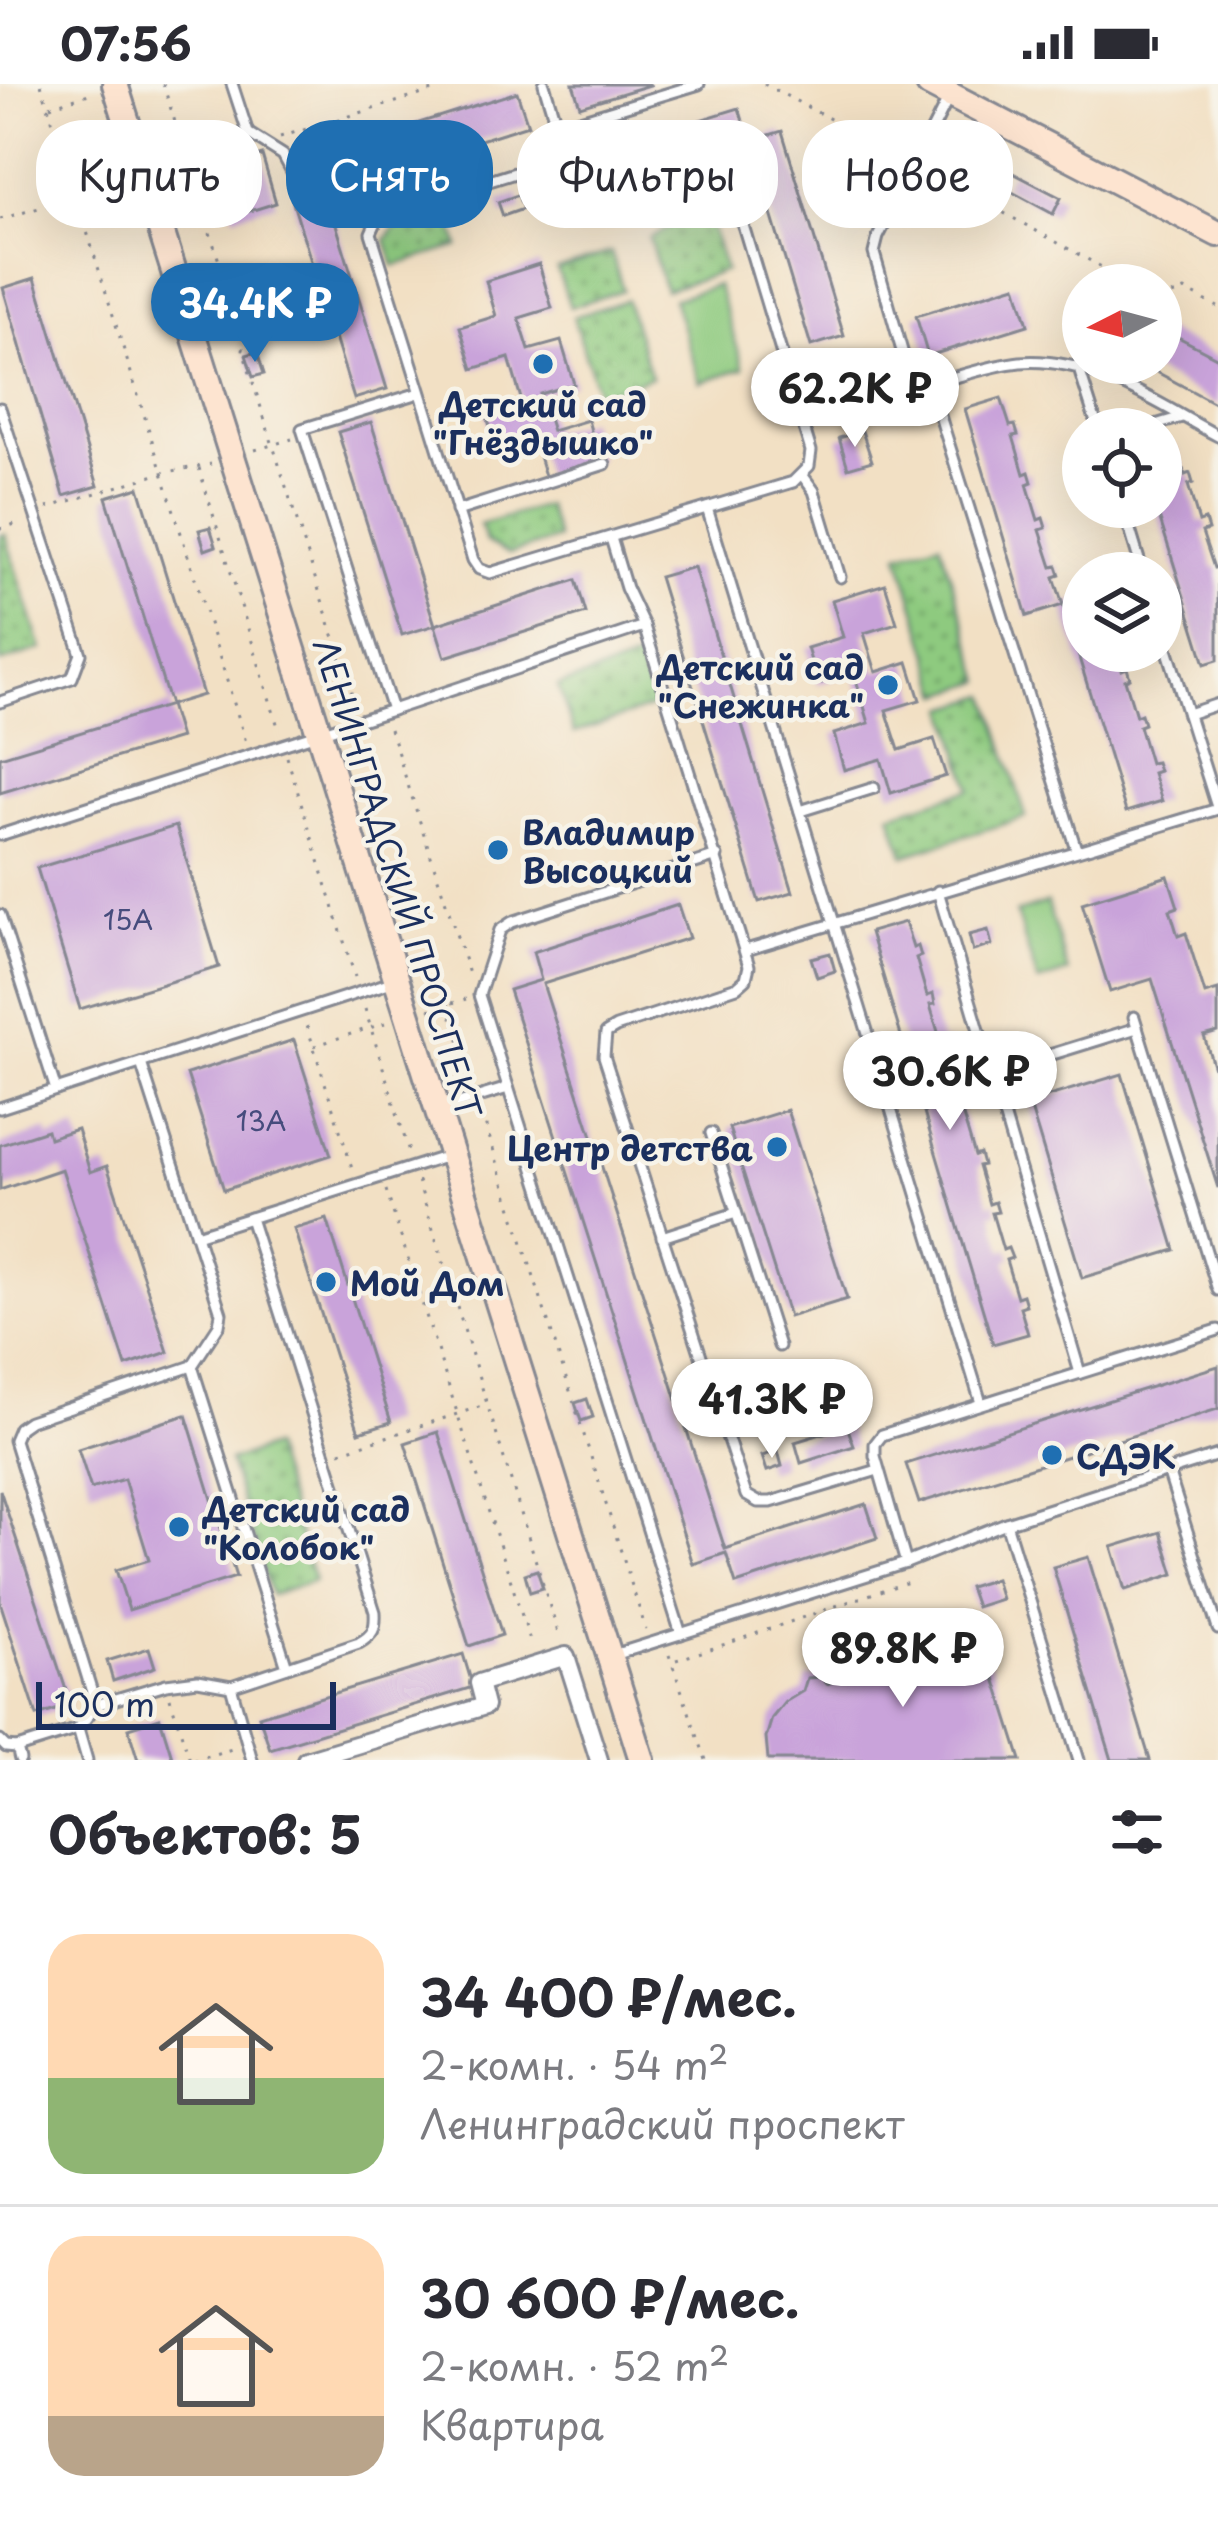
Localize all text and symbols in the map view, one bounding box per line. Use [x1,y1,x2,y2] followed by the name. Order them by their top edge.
[60,8,192,76] text: 07:56
[36,120,262,228] chip: Купить
[286,120,493,228] chip: Снять
[517,120,778,228] chip: Фильтры
[802,120,1013,228] chip: Новое
[144,263,366,365] pin: 34.4K ₽
[1062,264,1182,384] north arrow
[1062,264,1182,672] map controls
[178,272,332,331] text: 34.4K ₽
[744,348,966,450] pin: 62.2K ₽
[530,351,556,377] marker: Детский сад "Гнёздышко"
[778,357,932,416] text: 62.2K ₽
[433,378,653,466] place label: Детский сад "Гнёздышко"
[1062,408,1182,528] button: locate
[1062,552,1182,672] button: layers
[302,632,496,1125] street label: ЛЕНИНГРАДСКИЙ ПРОСПЕКТ
[656,641,864,729] place label: Детский сад "Снежинка"
[875,672,901,698] marker: Детский сад "Снежинка"
[522,806,695,894] place label: Владимир Высоцкий
[485,837,511,863] marker: Владимир Высоцкий
[103,898,153,939] house number: 15А
[839,1031,1061,1133] pin: 30.6K ₽
[870,1040,1030,1099] text: 30.6K ₽
[236,1099,286,1140] house number: 13А
[507,1122,753,1172] place label: Центр детства
[764,1134,790,1160] marker: Центр детства
[350,1257,505,1307] place label: Мой Дом
[313,1269,339,1295] marker: Мой Дом
[661,1359,883,1461] pin: 41.3K ₽
[698,1368,846,1427] text: 41.3K ₽
[1076,1430,1176,1480] place label: СДЭК
[1039,1442,1065,1468] marker: СДЭК
[202,1483,410,1571] place label: Детский сад "Колобок"
[166,1514,192,1540] marker: Детский сад "Колобок"
[792,1608,1014,1710] pin: 89.8K ₽
[829,1617,977,1676] text: 89.8K ₽
[36,1676,336,1729] scale bar
[54,1678,155,1728] text: 100 m
[48,1794,362,1871] text: Объектов: 5
[1104,1799,1170,1865] icon: filters
[420,1957,797,2034] text: 34 400 ₽/мес.
[144,1982,288,2126] icon: home
[420,2034,729,2093] text: 2-комн. · 54 m²
[420,2093,904,2152] text: Ленинградский проспект
[420,2258,799,2335] text: 30 600 ₽/мес.
[144,2284,288,2428] icon: home
[420,2335,729,2394] text: 2-комн. · 52 m²
[420,2394,604,2453] text: Квартира

